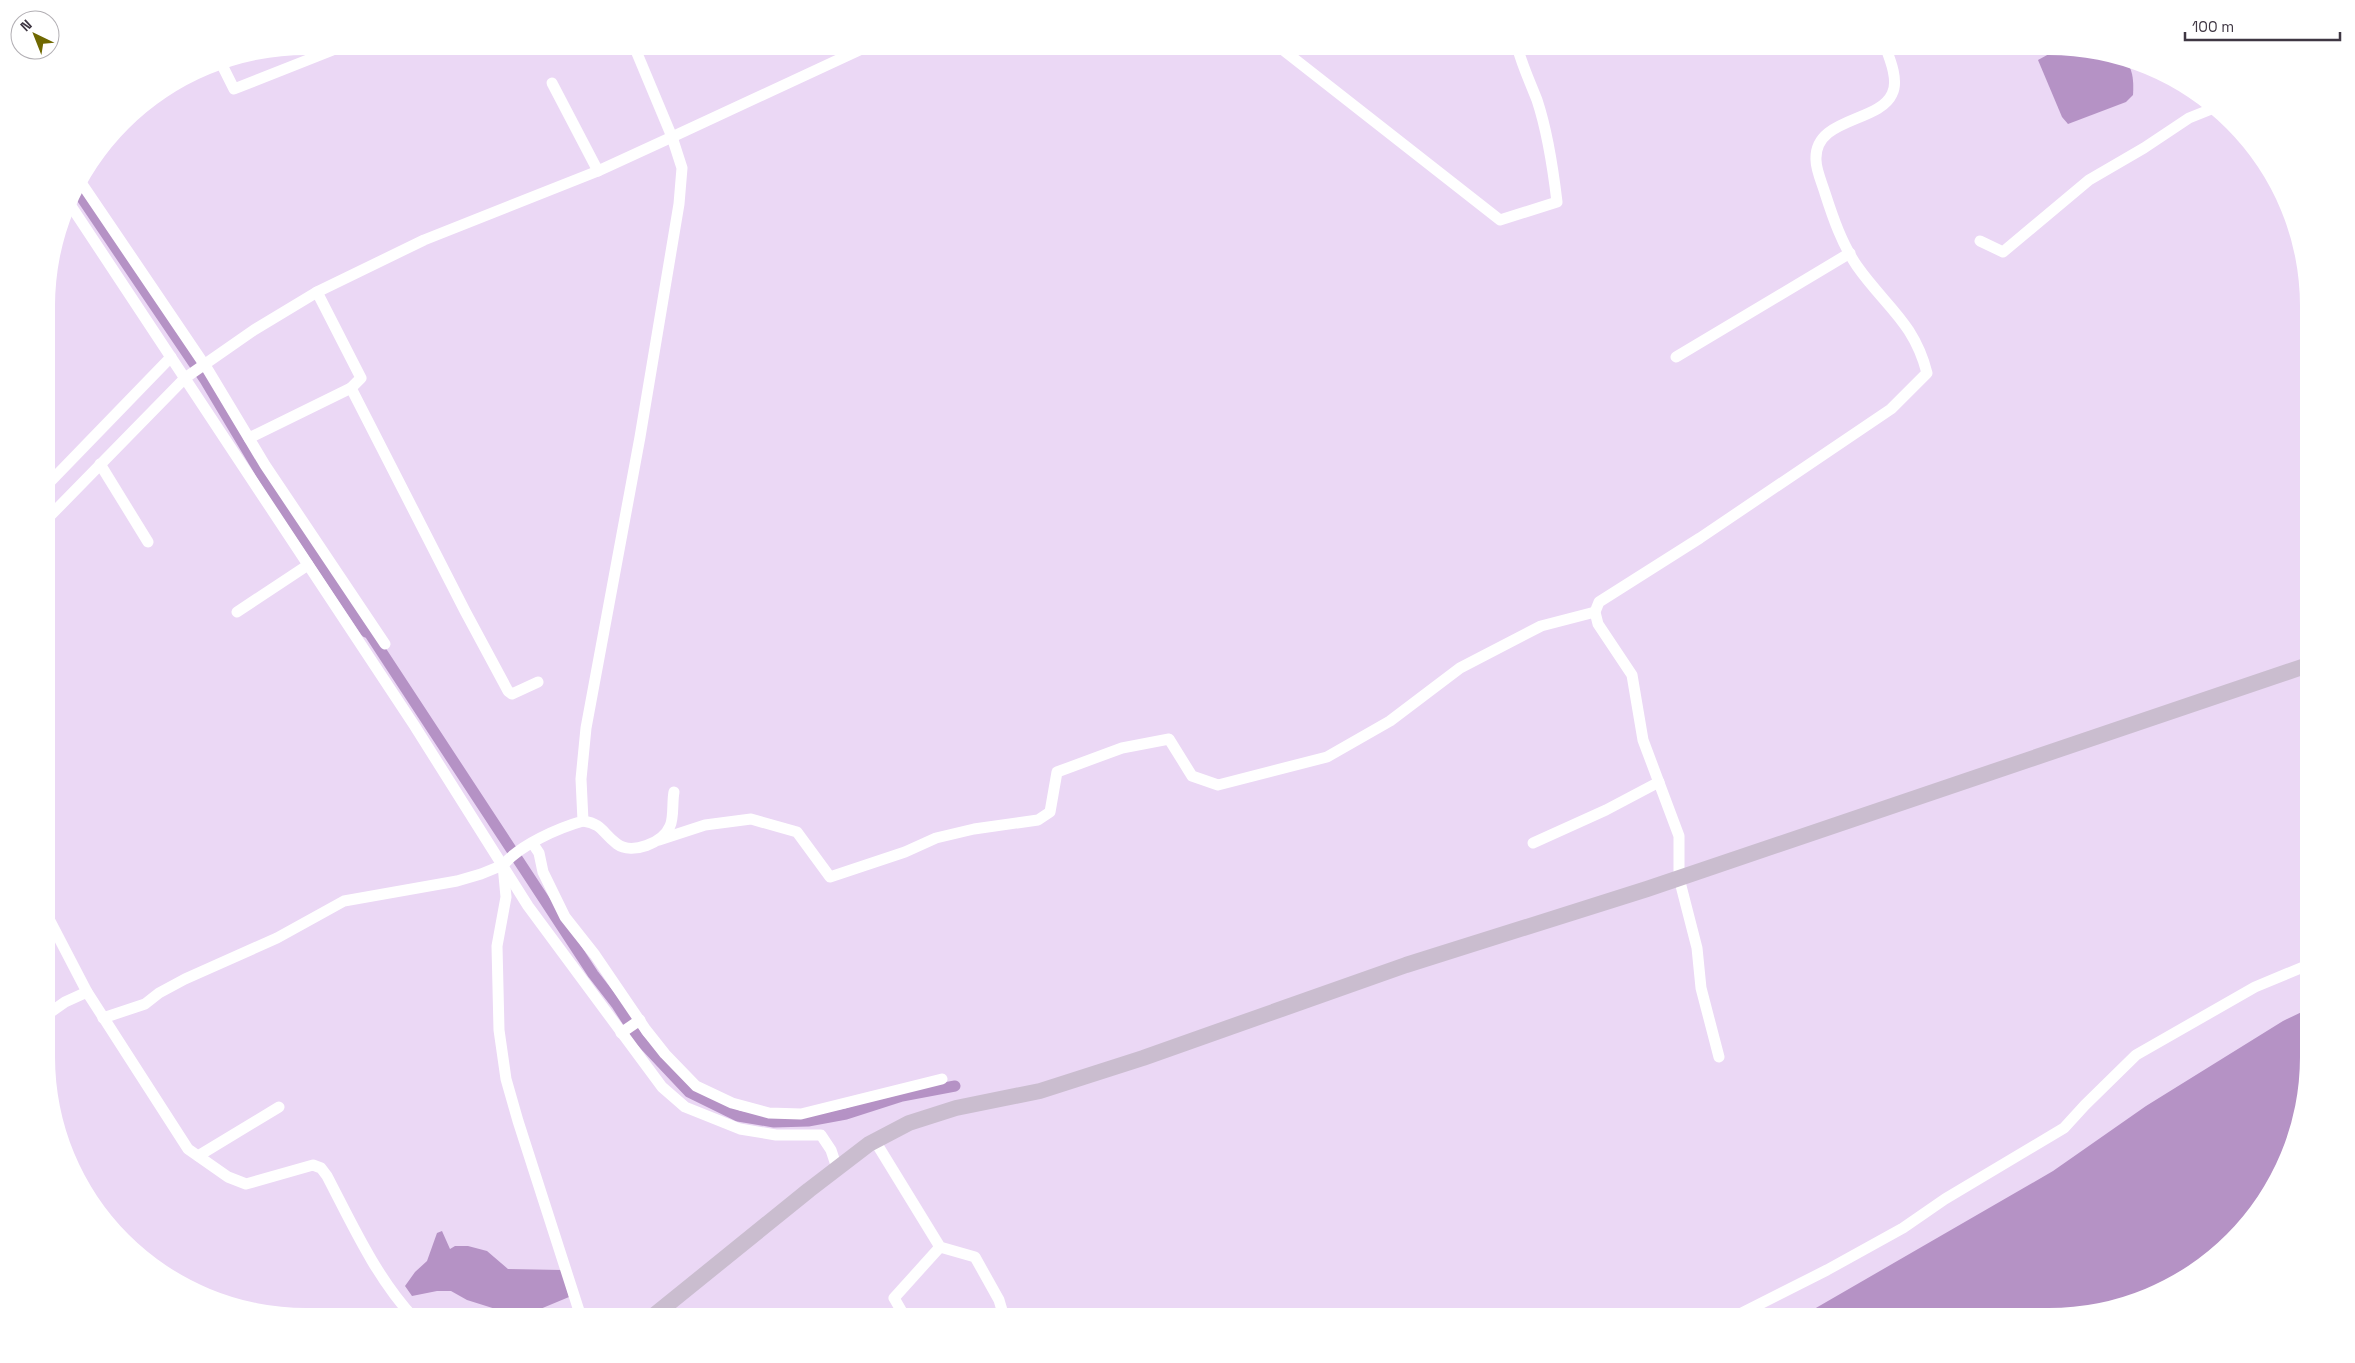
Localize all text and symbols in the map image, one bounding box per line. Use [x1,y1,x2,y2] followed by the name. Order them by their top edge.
[10,10,60,60] north arrow
[2185,10,2340,42] scale bar
[17,16,36,35] text: N
[2192,17,2234,36] text: 100 m

